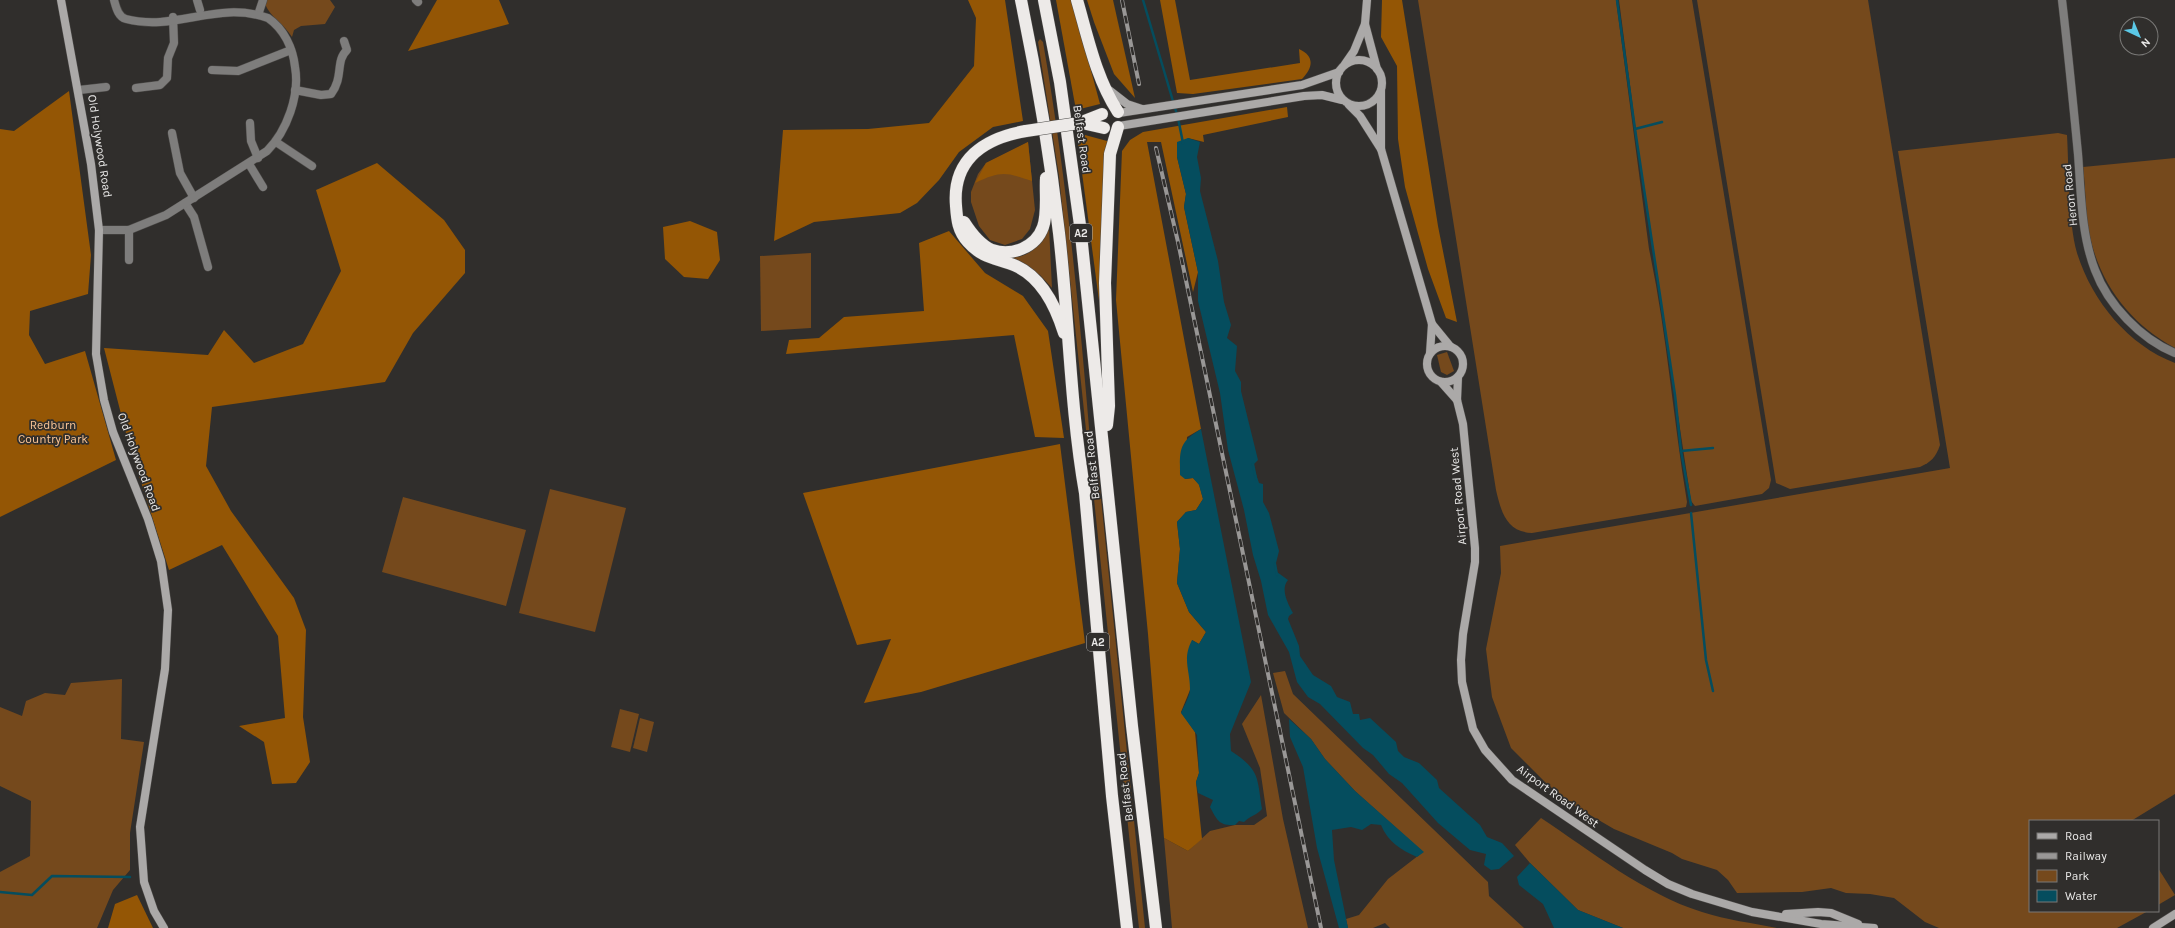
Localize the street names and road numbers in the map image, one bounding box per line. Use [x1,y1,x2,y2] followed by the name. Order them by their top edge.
[85,94,115,198] street label: Old Holywood Road
[1070,104,1094,174] street label: Belfast Road
[2060,163,2080,227] street label: Heron Road
[1070,224,1092,242] road number: A2
[115,411,163,513] street label: Old Holywood Road
[1081,430,1103,500] street label: Belfast Road
[1447,446,1469,545] street label: Airport Road West
[1087,633,1109,651] road number: A2
[1114,752,1136,822] street label: Belfast Road
[1514,762,1602,831] street label: Airport Road West

